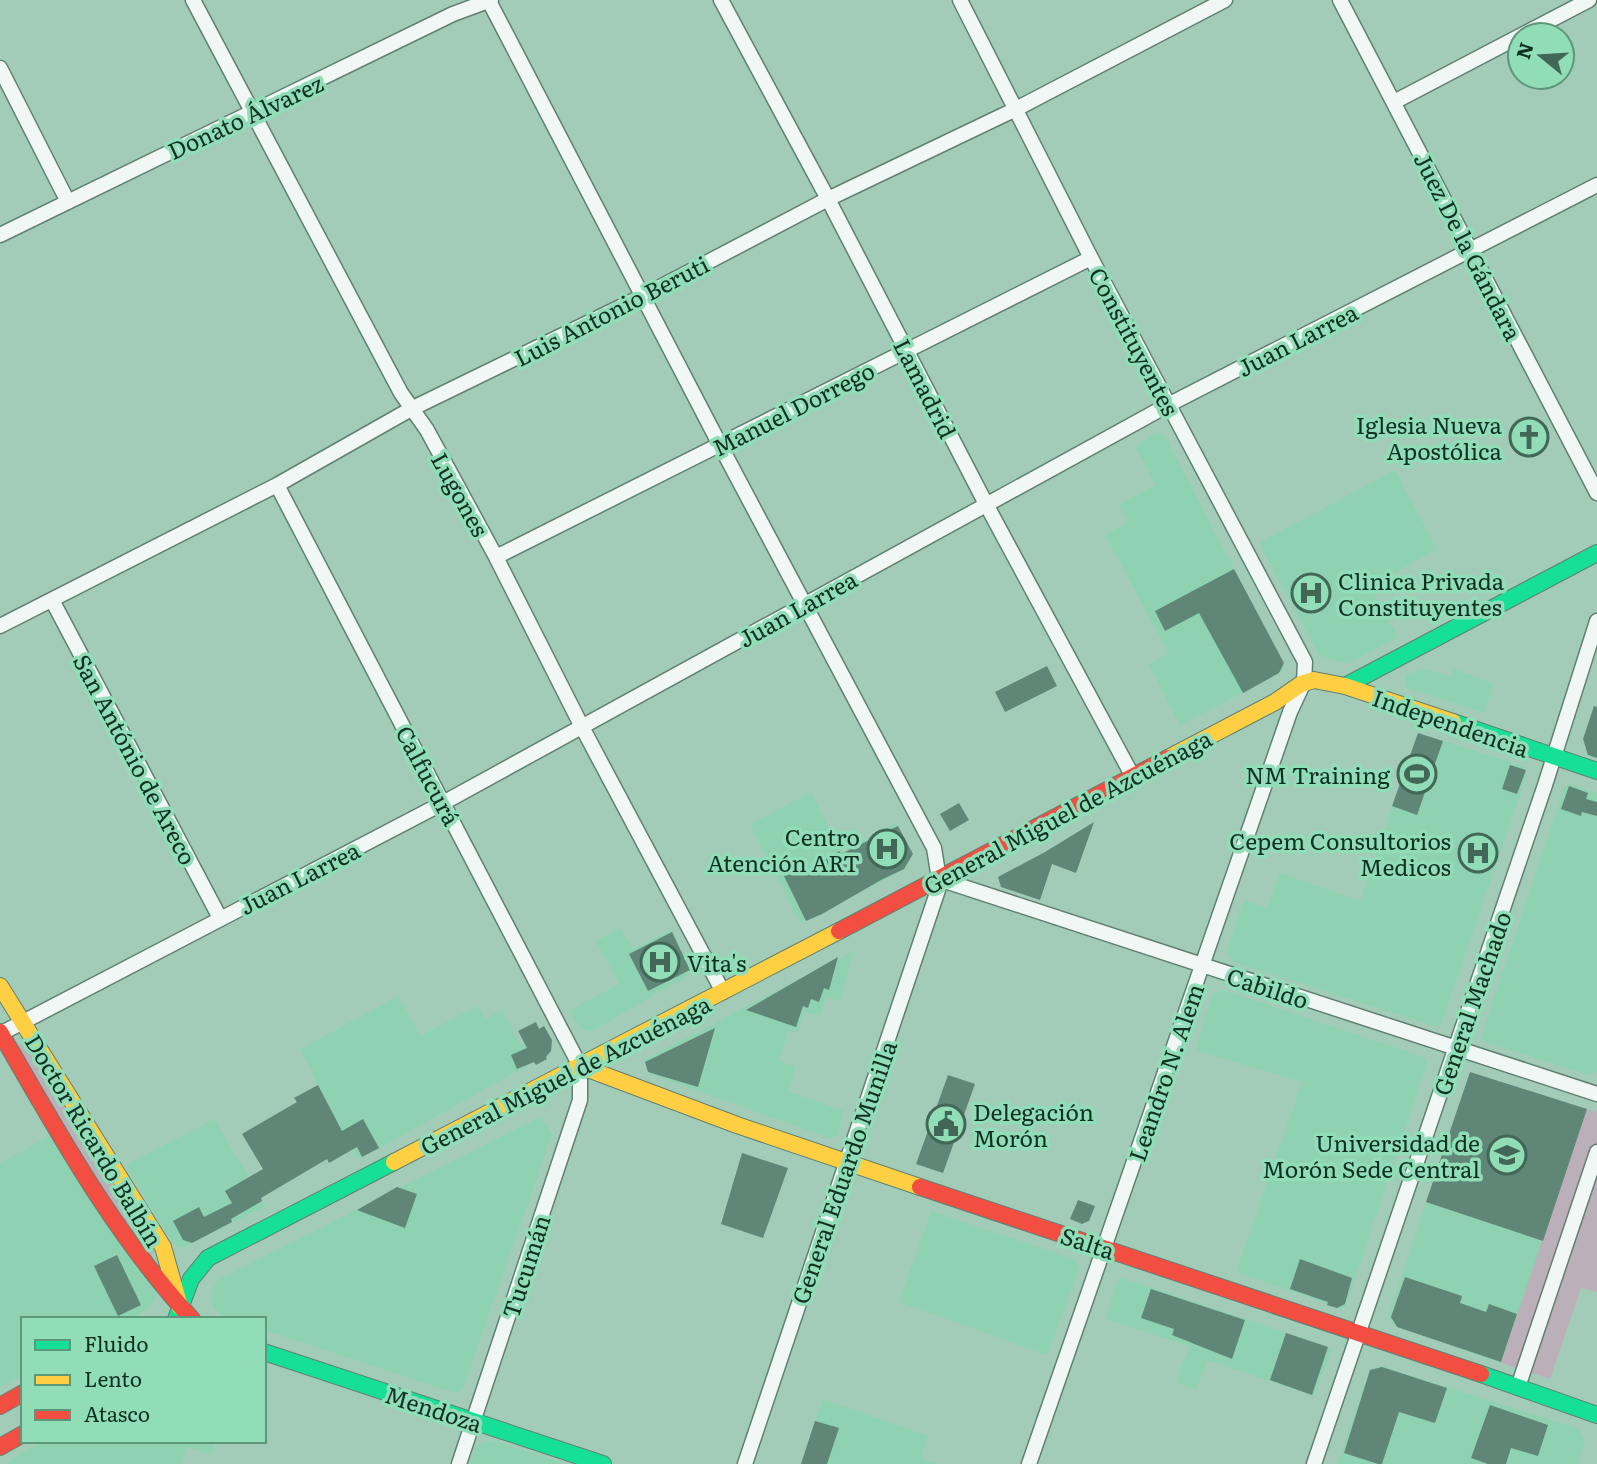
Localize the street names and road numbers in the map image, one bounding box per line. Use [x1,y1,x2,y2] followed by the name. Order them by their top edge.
[162,65,328,167] street label: Donato Álvarez
[1407,146,1531,347] street label: Juez De la Gándara
[508,246,715,374] street label: Luis Antonio Beruti
[1082,261,1188,421] street label: Constituyentes
[1231,294,1364,384] street label: Juan Larrea
[886,332,966,444] street label: Lamadrid
[706,352,880,464] street label: Manuel Dorrego
[424,446,498,542] street label: Lugones
[731,561,863,655] street label: Juan Larrea
[66,648,206,870] street label: San António de Areco
[1368,679,1534,765] street label: Independencia
[388,719,470,832] street label: Calfucurá
[917,720,1218,902] street label: General Miguel de Azcuénaga
[233,832,366,922] street label: Juan Larrea
[1424,907,1518,1099] street label: General Machado
[1223,958,1313,1016] street label: Cabildo
[1119,979,1211,1165] street label: Leandro N. Alem
[414,985,717,1162] street label: General Miguel de Azcuénaga
[18,1027,172,1253] street label: Doctor Ricardo Balbín
[782,1035,904,1308] street label: General Eduardo Munilla
[492,1210,558,1322] street label: Tucumán
[1057,1217,1120,1267] street label: Salta
[381,1376,487,1440] street label: Mendoza

